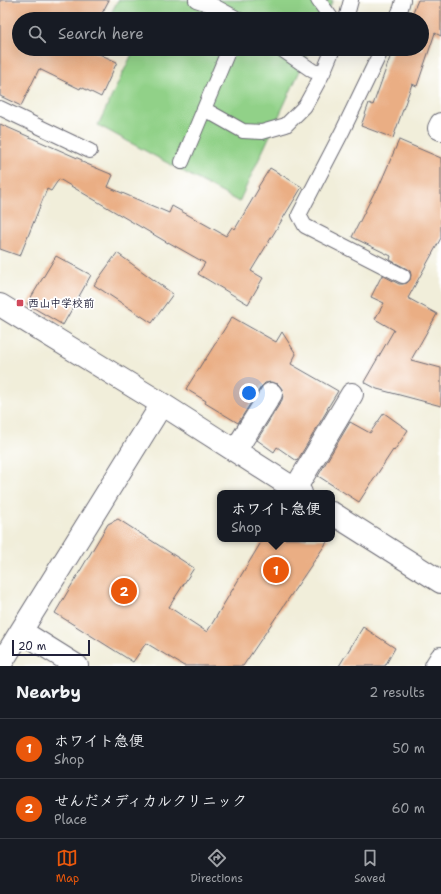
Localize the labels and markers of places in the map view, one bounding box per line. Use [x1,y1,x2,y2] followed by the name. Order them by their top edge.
[28,296,94,311] place label: 西山中学校前
[15,298,25,308] marker: 西山中学校前
[263,555,289,585] pin: 1
[111,576,137,606] pin: 2

